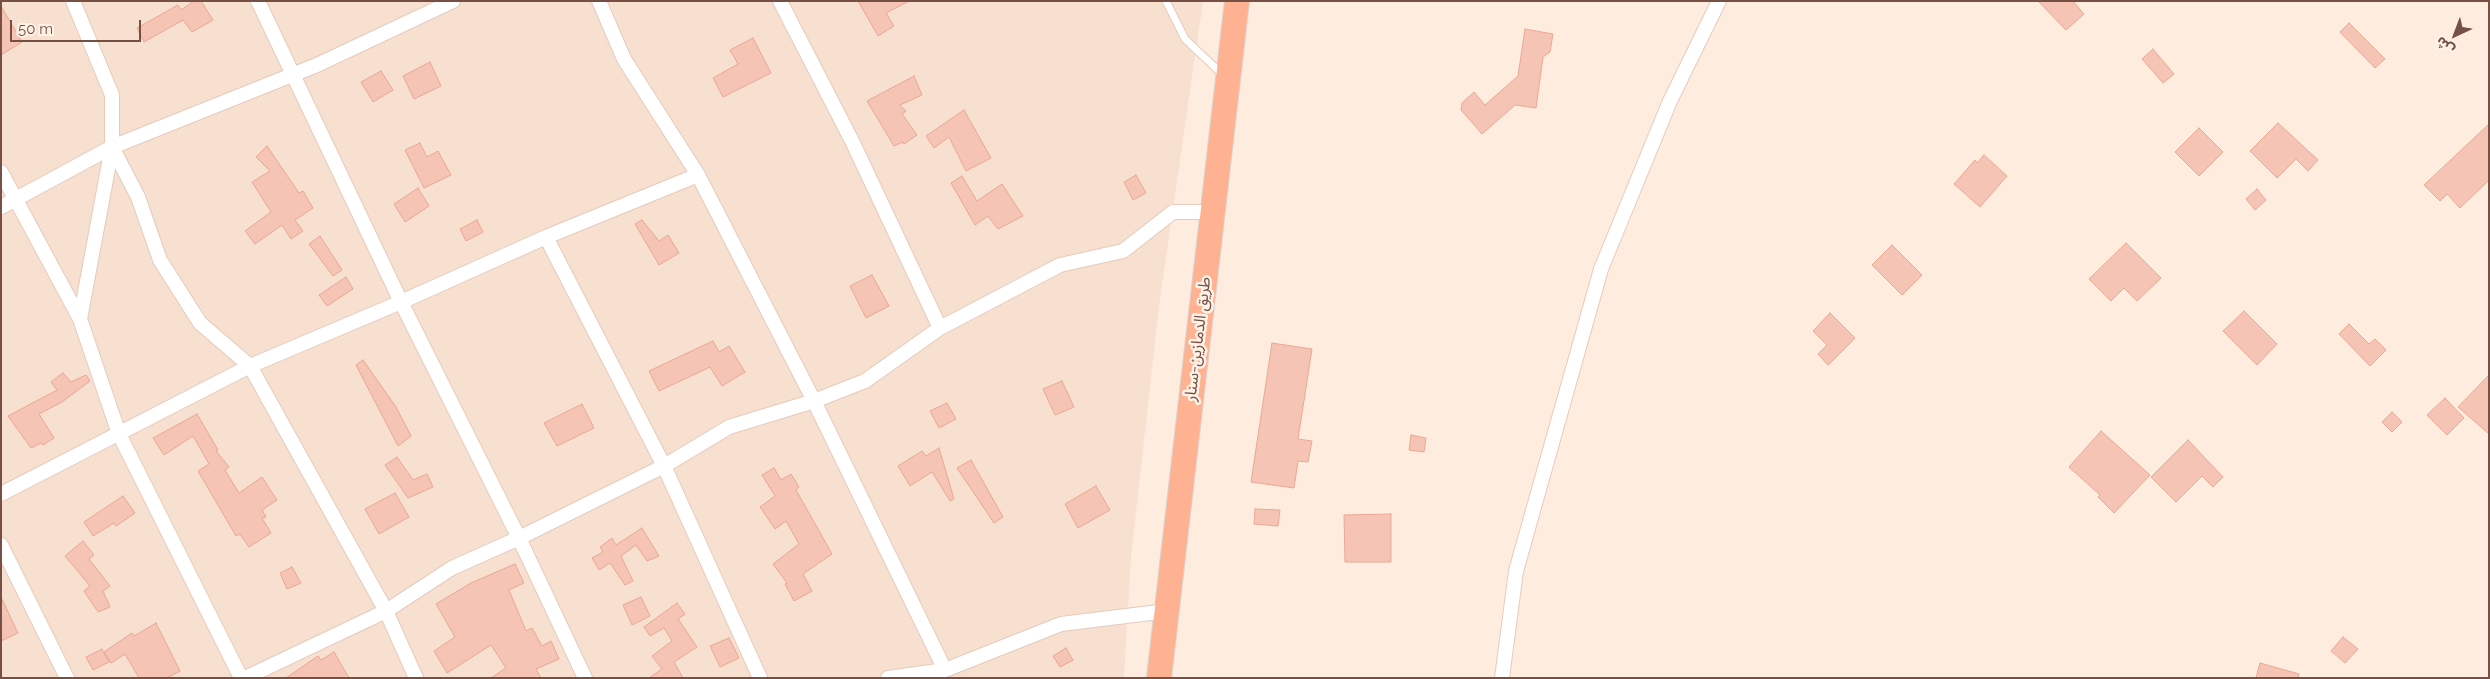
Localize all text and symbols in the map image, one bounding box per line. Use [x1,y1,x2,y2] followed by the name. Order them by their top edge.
[12,10,144,42] scale bar
[2430,10,2480,60] north arrow
[18,20,53,38] text: 50 m
[2432,34,2457,58] text: ش
[1181,276,1215,402] street label: طريق الدمازين-سنار

